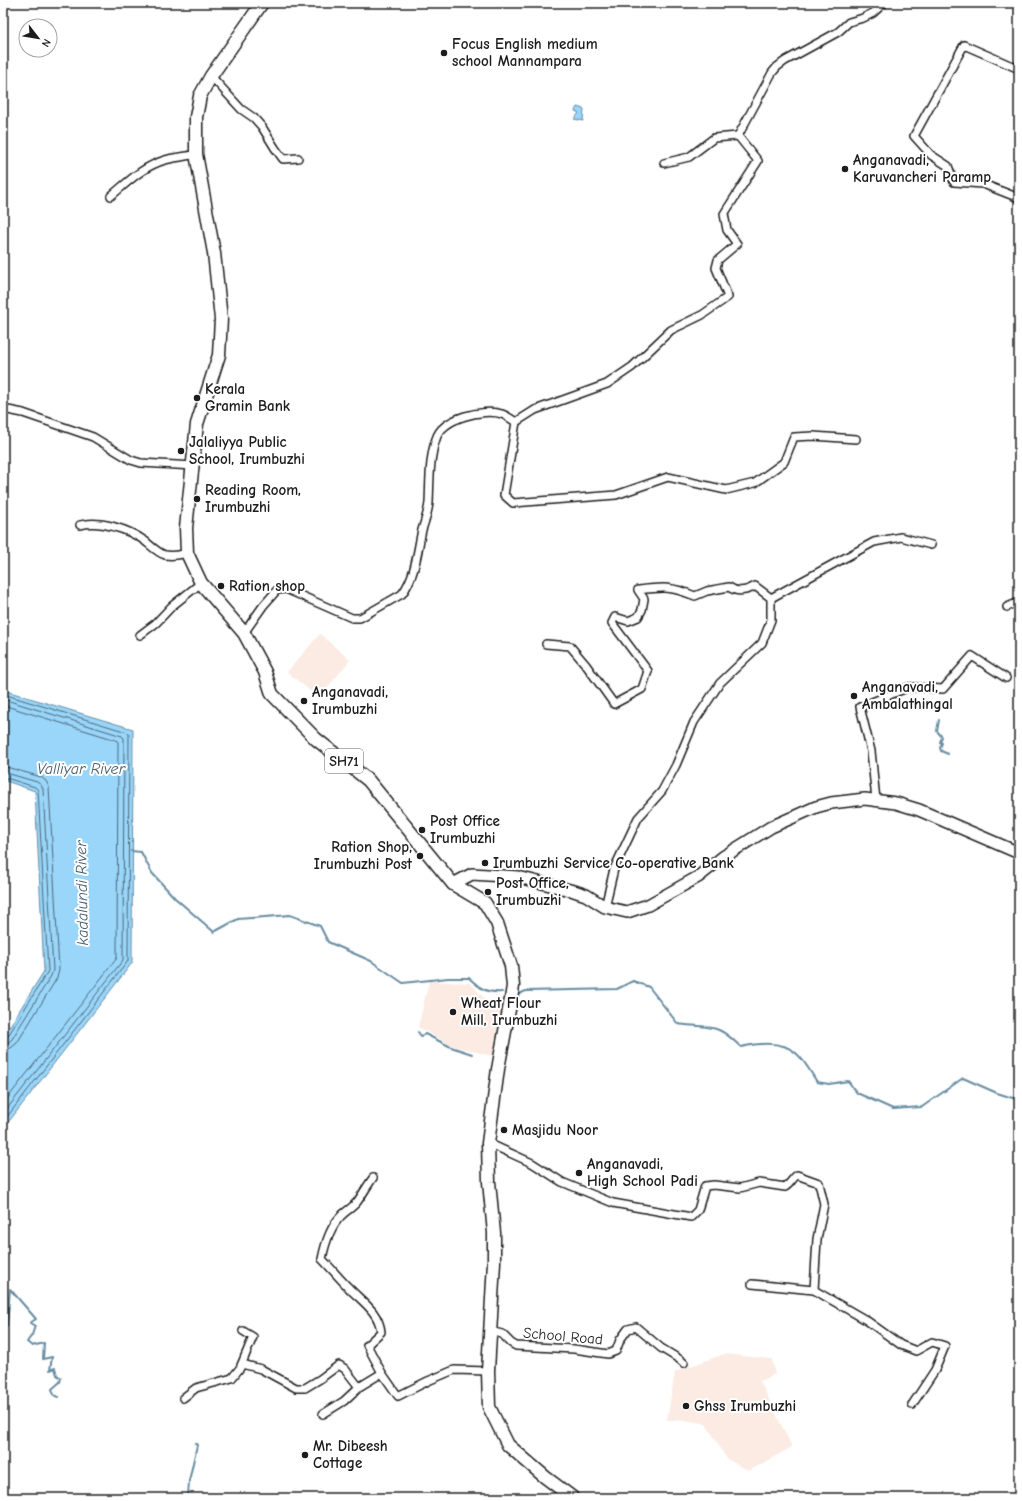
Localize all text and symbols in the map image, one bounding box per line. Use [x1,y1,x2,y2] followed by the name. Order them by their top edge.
[18,18,58,58] north arrow
[452,35,598,70] place label: Focus English medium school Mannampara
[39,36,54,49] text: N
[439,48,449,58] marker: Focus English medium school Mannampara
[853,151,991,186] place label: Anganavadi, Karuvancheri Paramp
[840,164,850,174] marker: Anganavadi, Karuvancheri Paramp
[205,380,291,415] place label: Kerala Gramin Bank
[192,393,202,403] marker: Kerala Gramin Bank
[189,433,305,468] place label: Jalaliyya Public School, Irumbuzhi
[176,446,186,456] marker: Jalaliyya Public School, Irumbuzhi
[205,481,301,516] place label: Reading Room, Irumbuzhi
[192,494,202,504] marker: Reading Room, Irumbuzhi
[229,577,305,595] place label: Ration shop
[216,581,226,591] marker: Ration shop
[862,678,953,713] place label: Anganavadi, Ambalathingal
[312,683,388,718] place label: Anganavadi, Irumbuzhi
[849,691,859,701] marker: Anganavadi, Ambalathingal
[299,696,309,706] marker: Anganavadi, Irumbuzhi
[325,749,363,773] road number: SH71
[37,760,126,778] water label: Valliyar River
[430,812,500,847] place label: Post Office Irumbuzhi
[417,825,427,835] marker: Post Office Irumbuzhi
[314,838,413,873] place label: Ration Shop, Irumbuzhi Post
[72,840,92,946] water label: kadalundi River
[415,851,425,861] marker: Ration Shop, Irumbuzhi Post
[493,854,735,872] place label: Irumbuzhi Service Co-operative Bank
[480,858,490,868] marker: Irumbuzhi Service Co-operative Bank
[496,874,569,909] place label: Post Office, Irumbuzhi
[483,887,493,897] marker: Post Office, Irumbuzhi
[461,994,558,1029] place label: Wheat Flour Mill, Irumbuzhi
[448,1007,458,1017] marker: Wheat Flour Mill, Irumbuzhi
[512,1121,598,1139] place label: Masjidu Noor
[499,1125,509,1135] marker: Masjidu Noor
[587,1155,698,1190] place label: Anganavadi, High School Padi
[574,1168,584,1178] marker: Anganavadi, High School Padi
[522,1324,604,1348] street label: School Road
[694,1397,796,1415] place label: Ghss Irumbuzhi
[681,1401,691,1411] marker: Ghss Irumbuzhi
[313,1437,388,1472] place label: Mr. Dibeesh Cottage
[300,1450,310,1460] marker: Mr. Dibeesh Cottage

